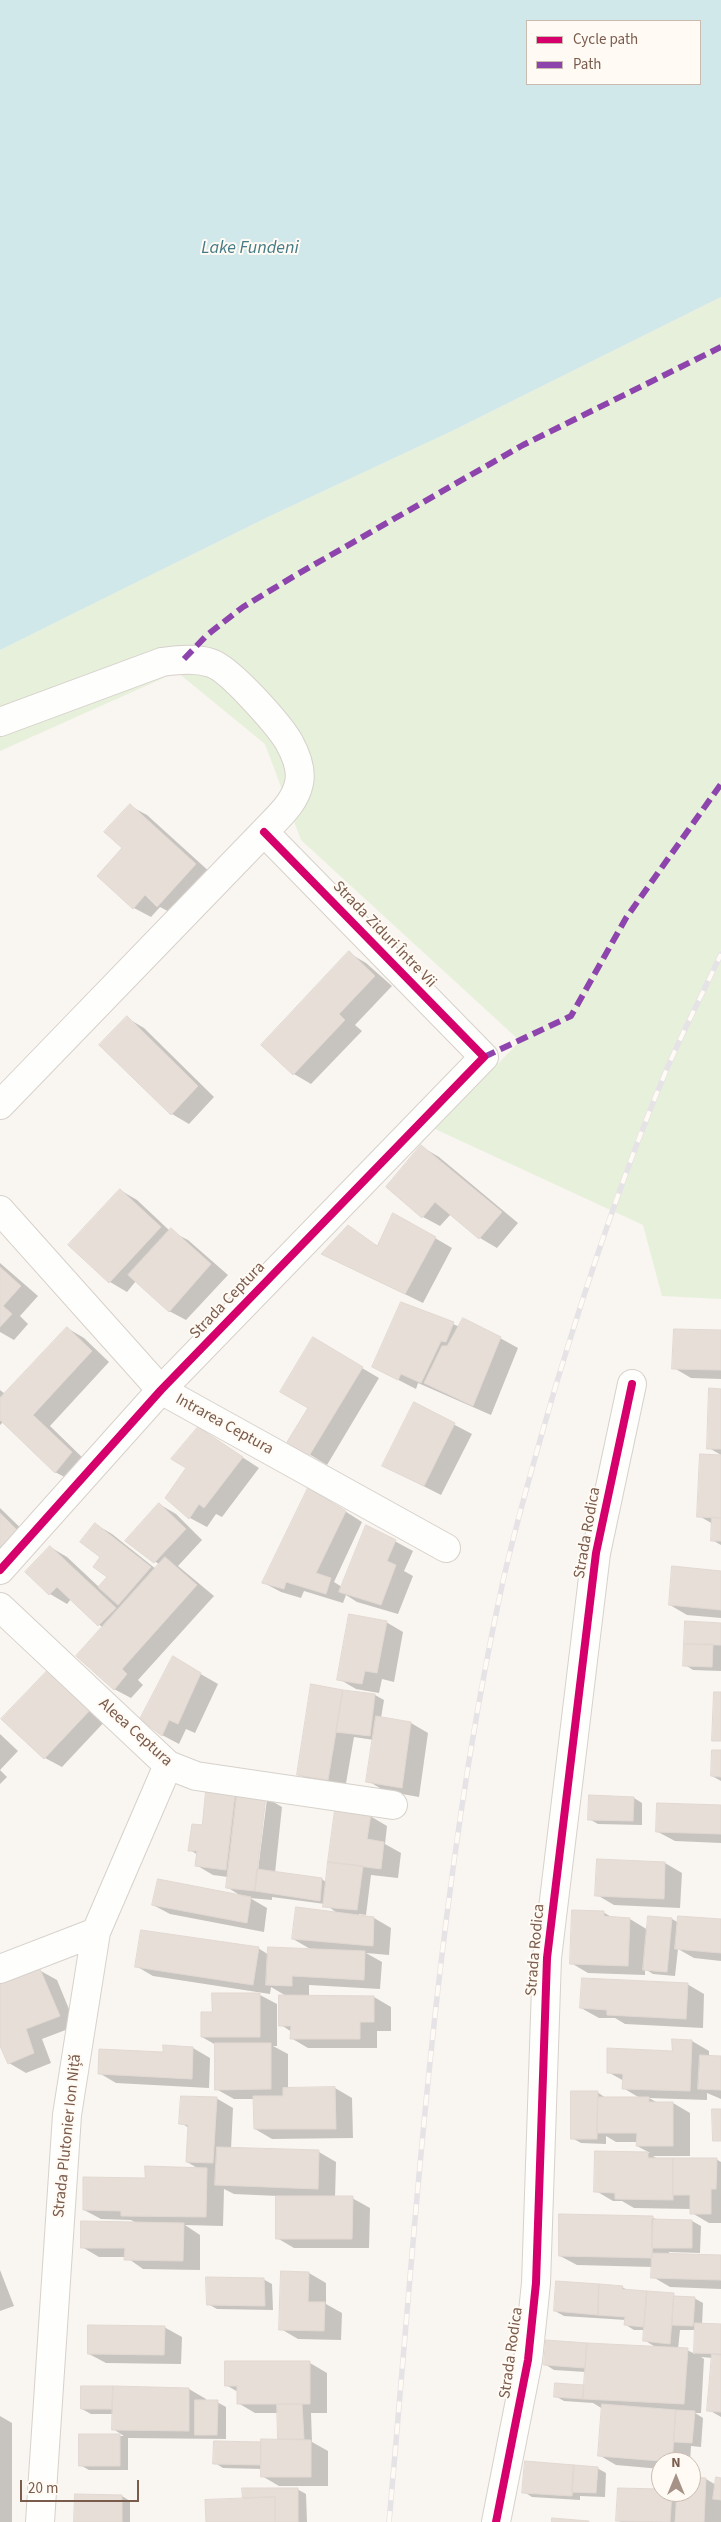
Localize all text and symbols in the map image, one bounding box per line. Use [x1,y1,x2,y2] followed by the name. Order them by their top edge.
[526,20,701,85] legend
[573,29,638,50] text: Cycle path
[573,54,601,75] text: Path
[201,238,299,260] water label: Lake Fundeni
[328,878,440,992] street label: Strada Ziduri Între Vii
[186,1258,270,1344] street label: Strada Ceptura
[172,1390,276,1460] street label: Intrarea Ceptura
[571,1486,605,1580] street label: Strada Rodica
[94,1695,176,1771] street label: Aleea Ceptura
[522,1903,550,1997] street label: Strada Rodica
[50,2053,86,2219] street label: Strada Plutonier Ion Niță
[496,2306,528,2400] street label: Strada Rodica
[651,2452,701,2502] north arrow
[671,2453,681,2473] text: N
[22,2470,141,2502] scale bar
[28,2478,58,2499] text: 20 m

